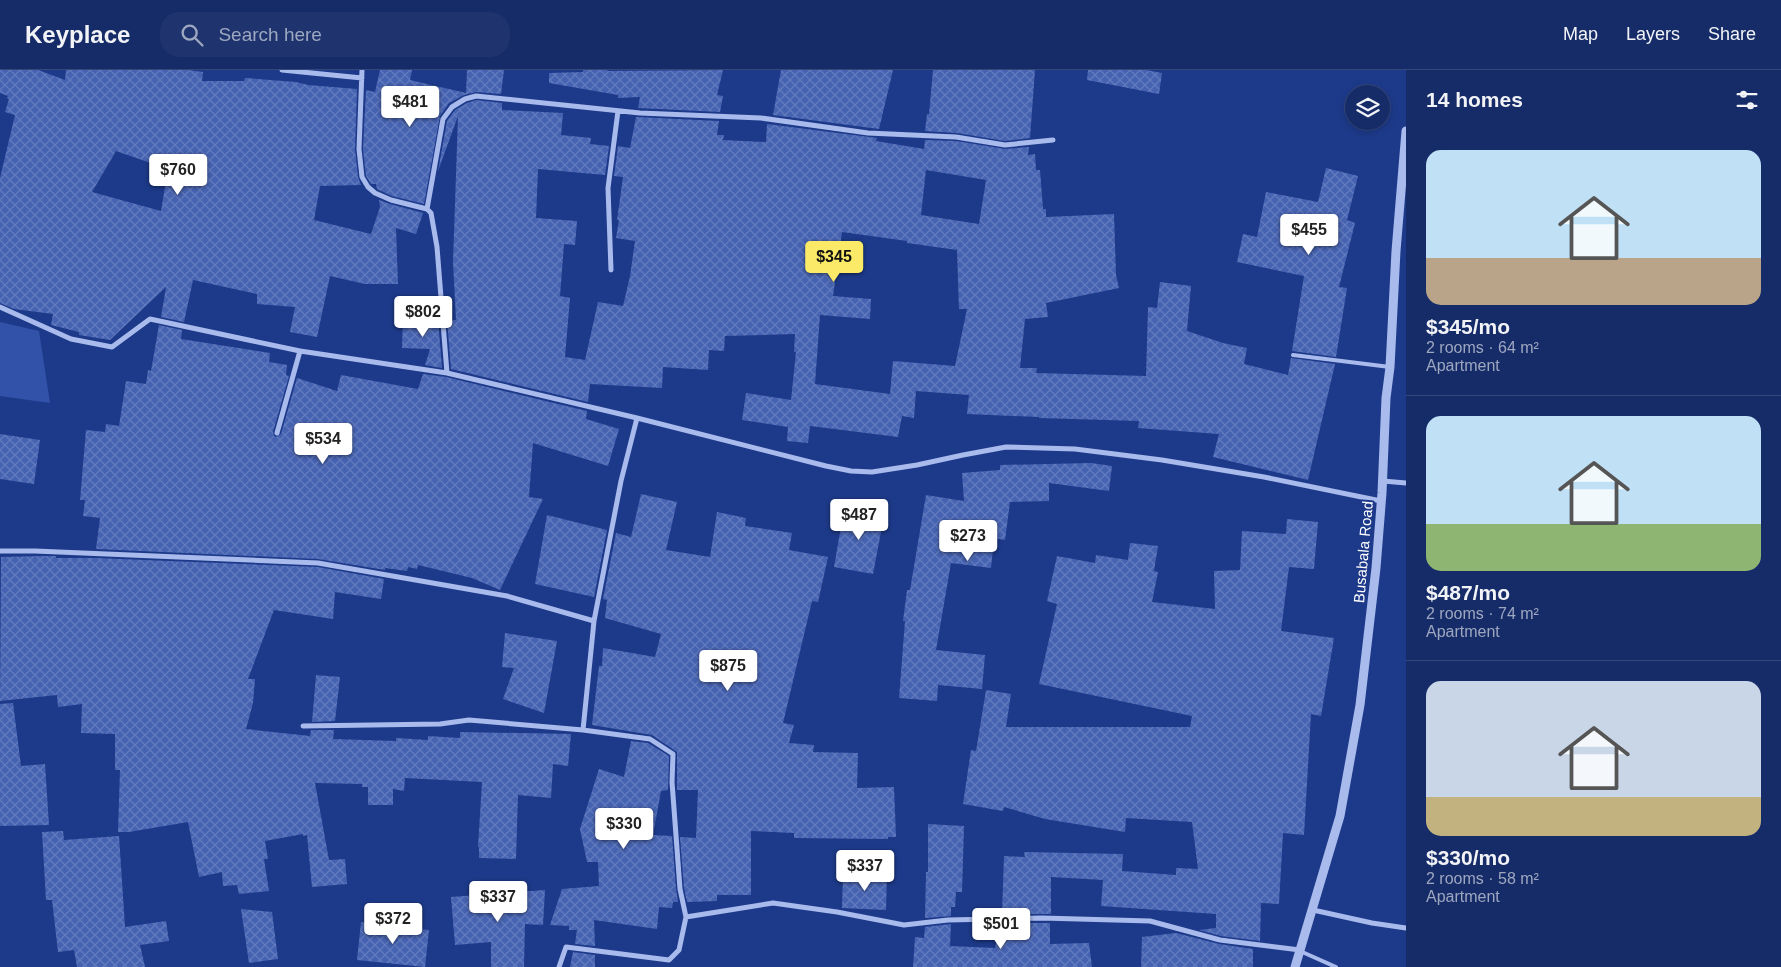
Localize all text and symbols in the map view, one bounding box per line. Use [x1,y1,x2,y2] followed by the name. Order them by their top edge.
[160,12,510,57] search box
[25,21,130,48] text: Keyplace
[178,21,206,49] icon: search
[218,24,322,45] text: Search here
[1563,24,1598,44] text: Map
[1626,24,1680,44] text: Layers
[1708,24,1756,44] text: Share
[380,85,440,128] pin: $481
[1345,85,1390,130] map controls
[1345,85,1390,130] button: layers
[1733,86,1761,114] icon: filters
[1426,88,1523,111] text: 14 homes
[392,93,428,110] text: $481
[148,154,208,196] pin: $760
[160,161,196,178] text: $760
[1549,183,1639,273] icon: home
[1279,214,1339,256] pin: $455
[1291,221,1327,238] text: $455
[804,240,864,283] pin: $345
[816,248,852,265] text: $345
[393,296,453,338] pin: $802
[405,303,441,320] text: $802
[1426,315,1510,338] text: $345/mo
[1426,339,1539,356] text: 2 rooms · 64 m²
[1426,357,1500,374] text: Apartment
[293,422,353,465] pin: $534
[305,430,341,447] text: $534
[1549,448,1639,538] icon: home
[829,498,889,541] pin: $487
[1350,500,1376,604] street label: Busabala Road
[841,506,877,523] text: $487
[938,520,998,562] pin: $273
[950,527,986,544] text: $273
[1426,581,1510,604] text: $487/mo
[1426,605,1539,622] text: 2 rooms · 74 m²
[1426,623,1500,640] text: Apartment
[698,650,758,692] pin: $875
[710,657,746,674] text: $875
[1549,713,1639,803] icon: home
[594,808,654,850] pin: $330
[606,815,642,832] text: $330
[1426,846,1510,869] text: $330/mo
[835,850,895,892] pin: $337
[847,857,883,874] text: $337
[1426,870,1539,887] text: 2 rooms · 58 m²
[468,880,528,923] pin: $337
[480,888,516,905] text: $337
[1426,888,1500,905] text: Apartment
[363,902,423,945] pin: $372
[971,908,1031,950] pin: $501
[375,910,411,927] text: $372
[983,915,1019,932] text: $501

